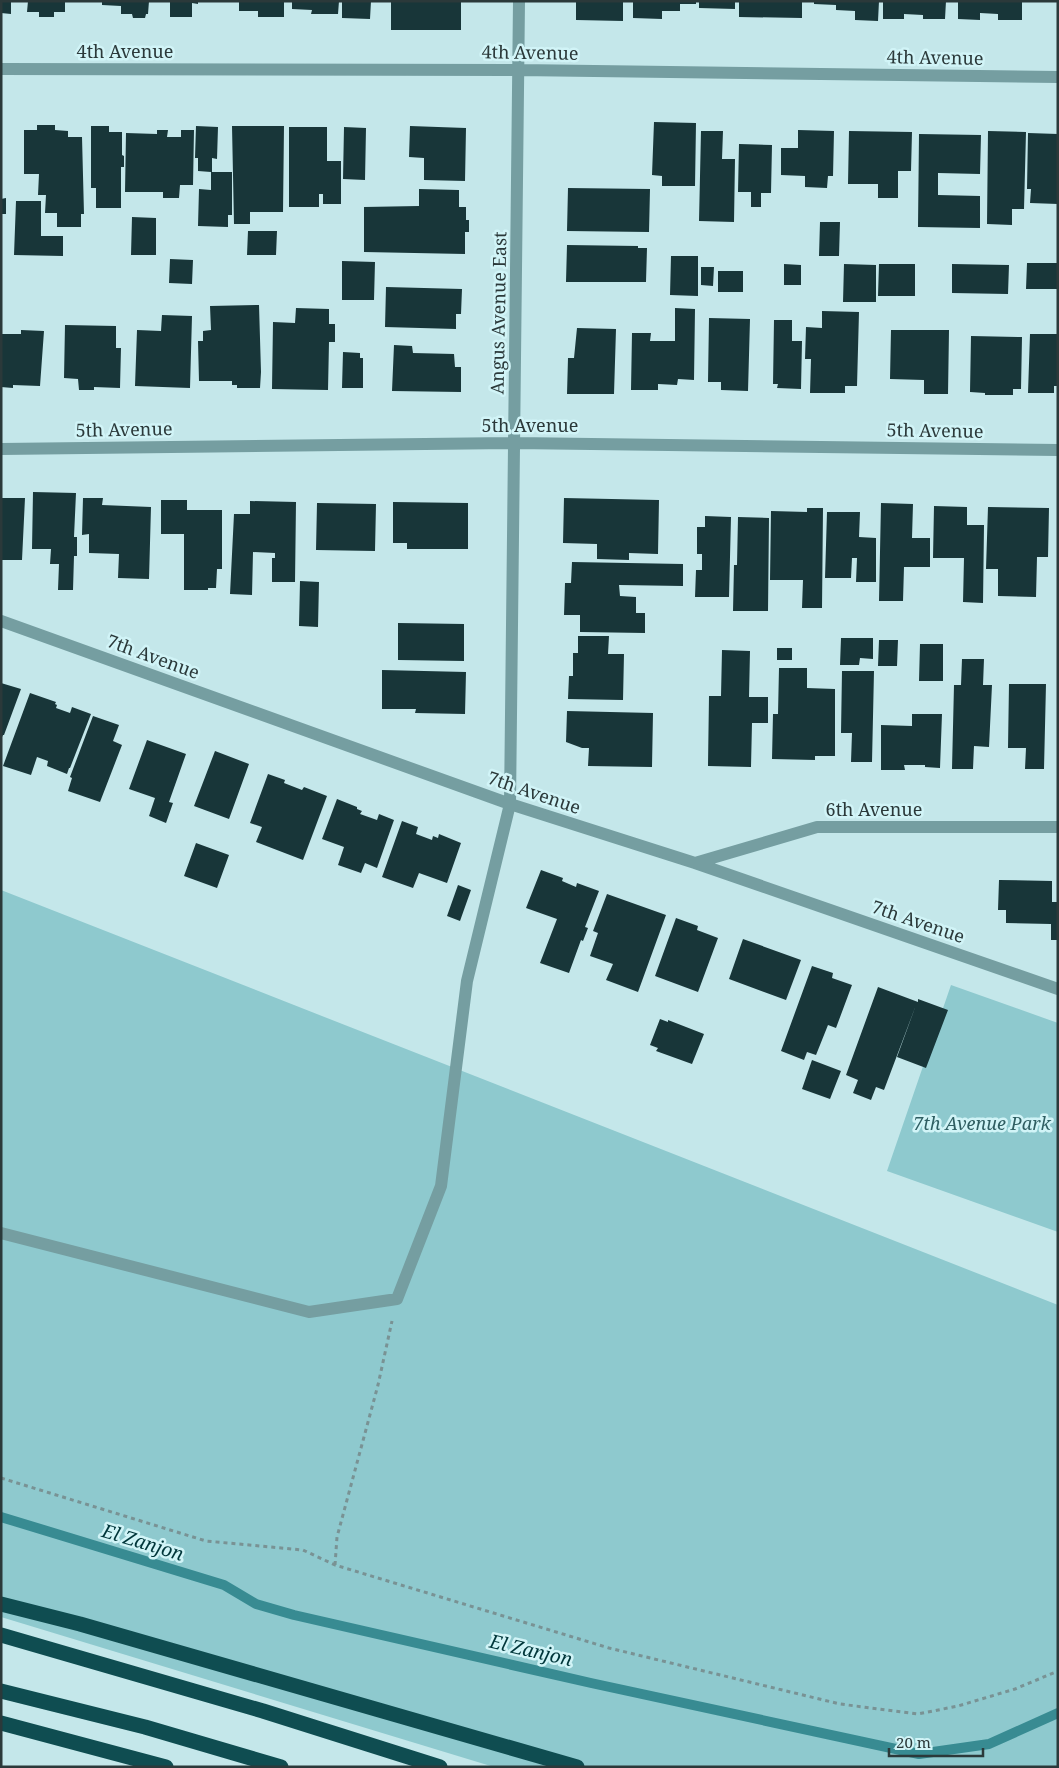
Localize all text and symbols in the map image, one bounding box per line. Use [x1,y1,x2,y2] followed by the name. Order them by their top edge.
[77,39,173,63] street label: 4th Avenue
[481,39,579,65] street label: 4th Avenue
[886,44,984,70] street label: 4th Avenue
[485,231,511,395] street label: Angus Avenue East
[482,413,578,437] street label: 5th Avenue
[75,416,173,442] street label: 5th Avenue
[886,417,984,443] street label: 5th Avenue
[104,628,203,684] street label: 7th Avenue
[485,765,584,819] street label: 7th Avenue
[826,797,922,821] street label: 6th Avenue
[869,894,968,948] street label: 7th Avenue
[913,1111,1052,1135] park label: 7th Avenue Park
[98,1517,188,1567] water label: El Zanjon
[486,1628,576,1672] water label: El Zanjon
[889,1726,983,1758] scale bar
[896,1732,931,1752] text: 20 m

